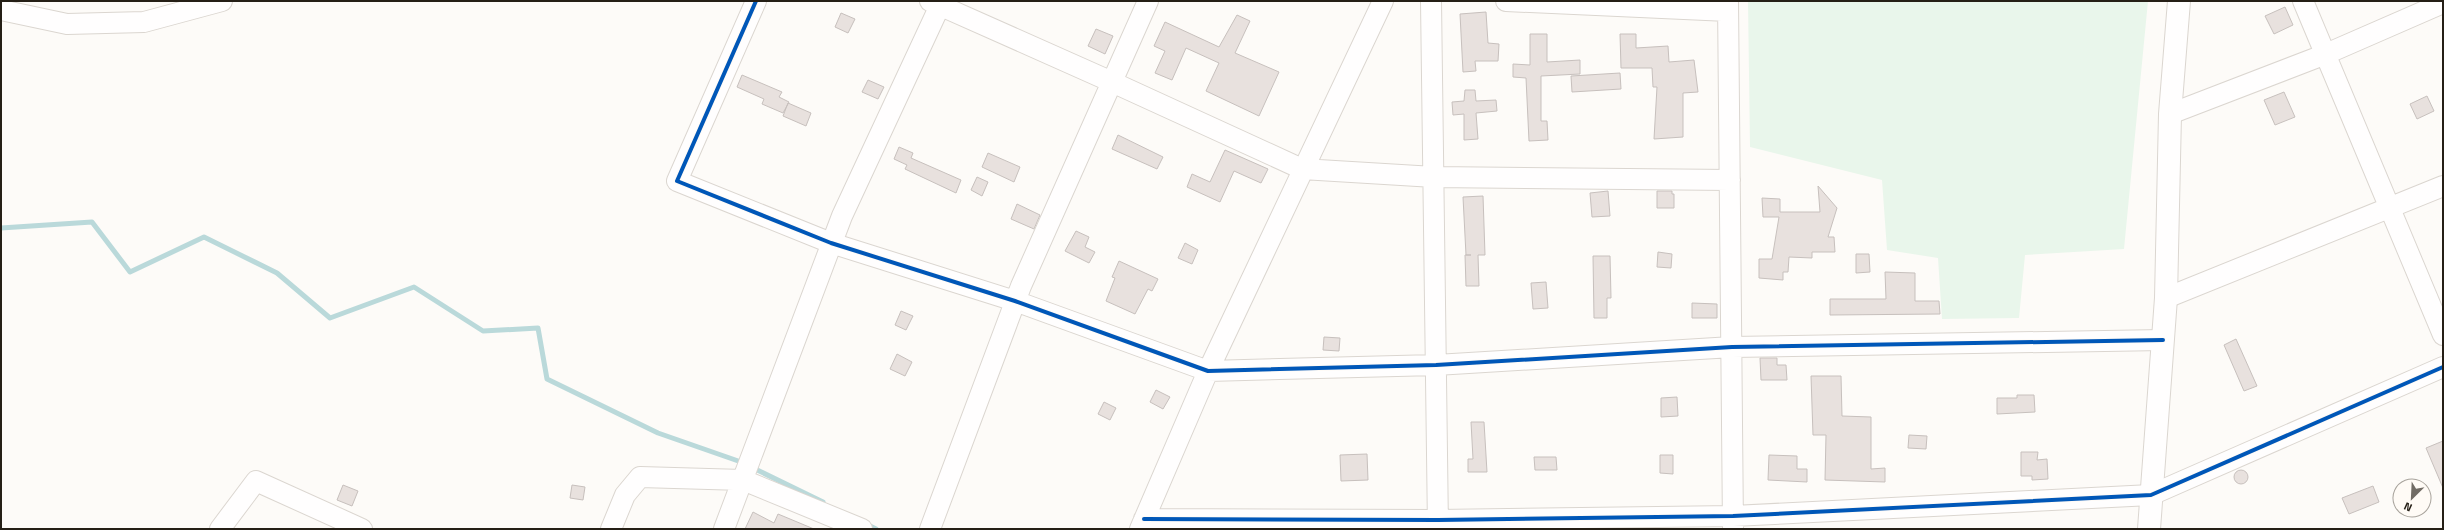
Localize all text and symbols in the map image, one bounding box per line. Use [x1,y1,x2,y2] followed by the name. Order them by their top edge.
[2392,478,2432,518] north arrow
[2401,498,2415,516] text: N

